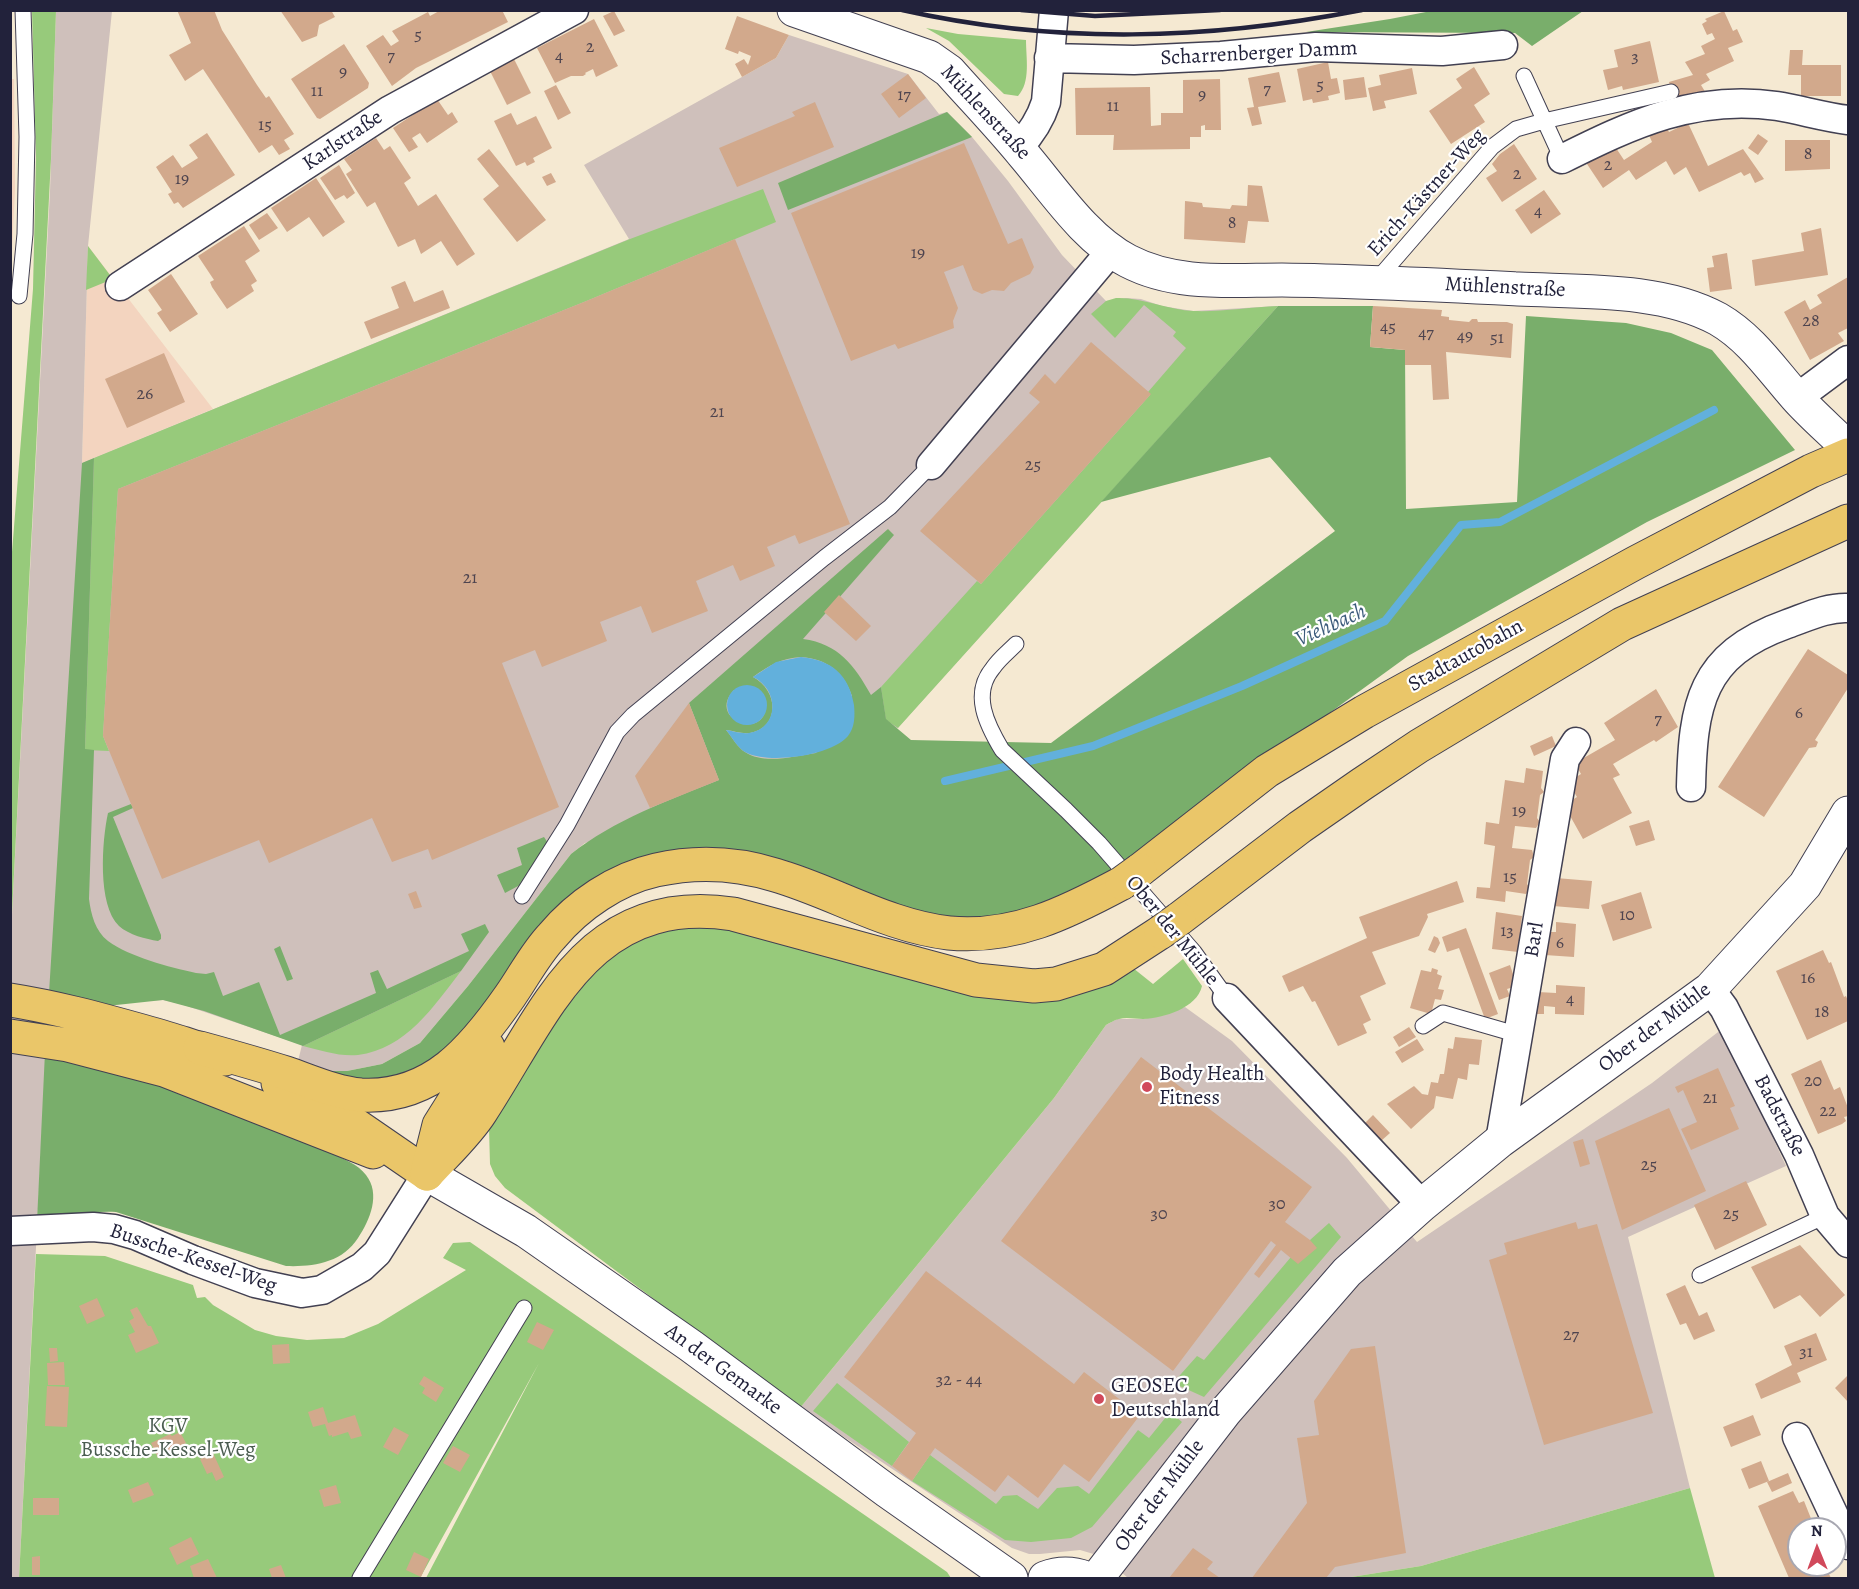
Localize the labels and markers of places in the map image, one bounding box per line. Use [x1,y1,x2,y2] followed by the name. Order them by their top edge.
[1159,1062,1264,1112] place label: Body Health Fitness
[1140,1080,1154,1094] marker: Body Health Fitness
[1111,1374,1220,1424] place label: GEOSEC Deutschland
[1092,1392,1106,1406] marker: GEOSEC Deutschland

